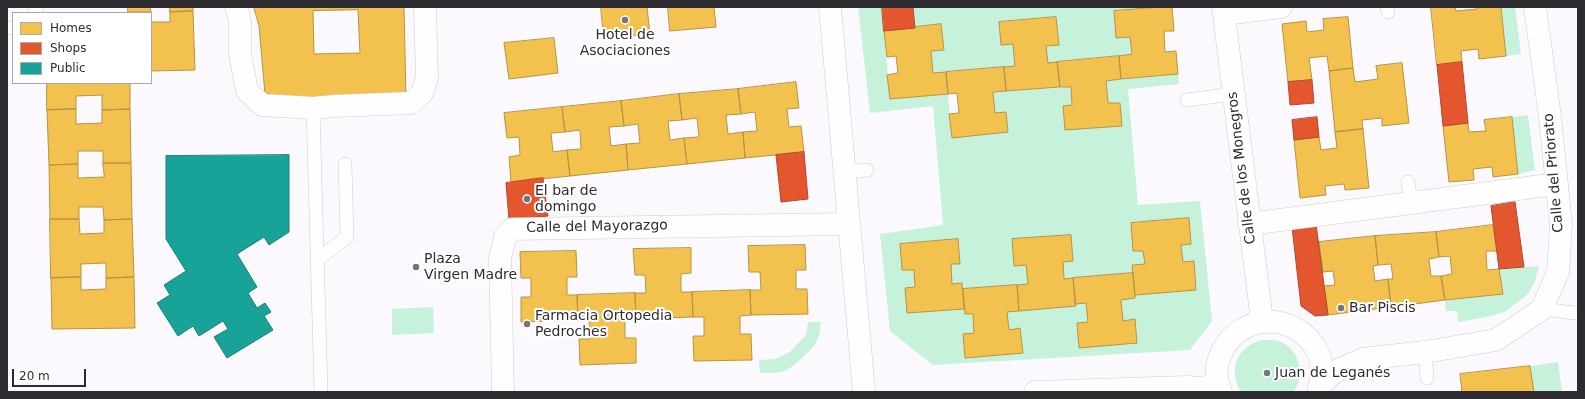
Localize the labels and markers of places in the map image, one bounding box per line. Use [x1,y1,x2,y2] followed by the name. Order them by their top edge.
[620,15,630,25] marker: Hotel de Asociaciones
[580,27,670,60] place label: Hotel de Asociaciones
[535,183,597,216] place label: El bar de domingo
[522,194,532,204] marker: El bar de domingo
[424,251,517,284] place label: Plaza Virgen Madre
[411,262,421,272] marker: Plaza Virgen Madre
[1349,300,1416,316] place label: Bar Piscis
[1336,303,1346,313] marker: Bar Piscis
[535,308,672,340] place label: Farmacia Ortopedia Pedroches
[522,319,532,329] marker: Farmacia Ortopedia Pedroches
[1275,365,1390,381] place label: Juan de Leganés
[1262,368,1272,378] marker: Juan de Leganés

